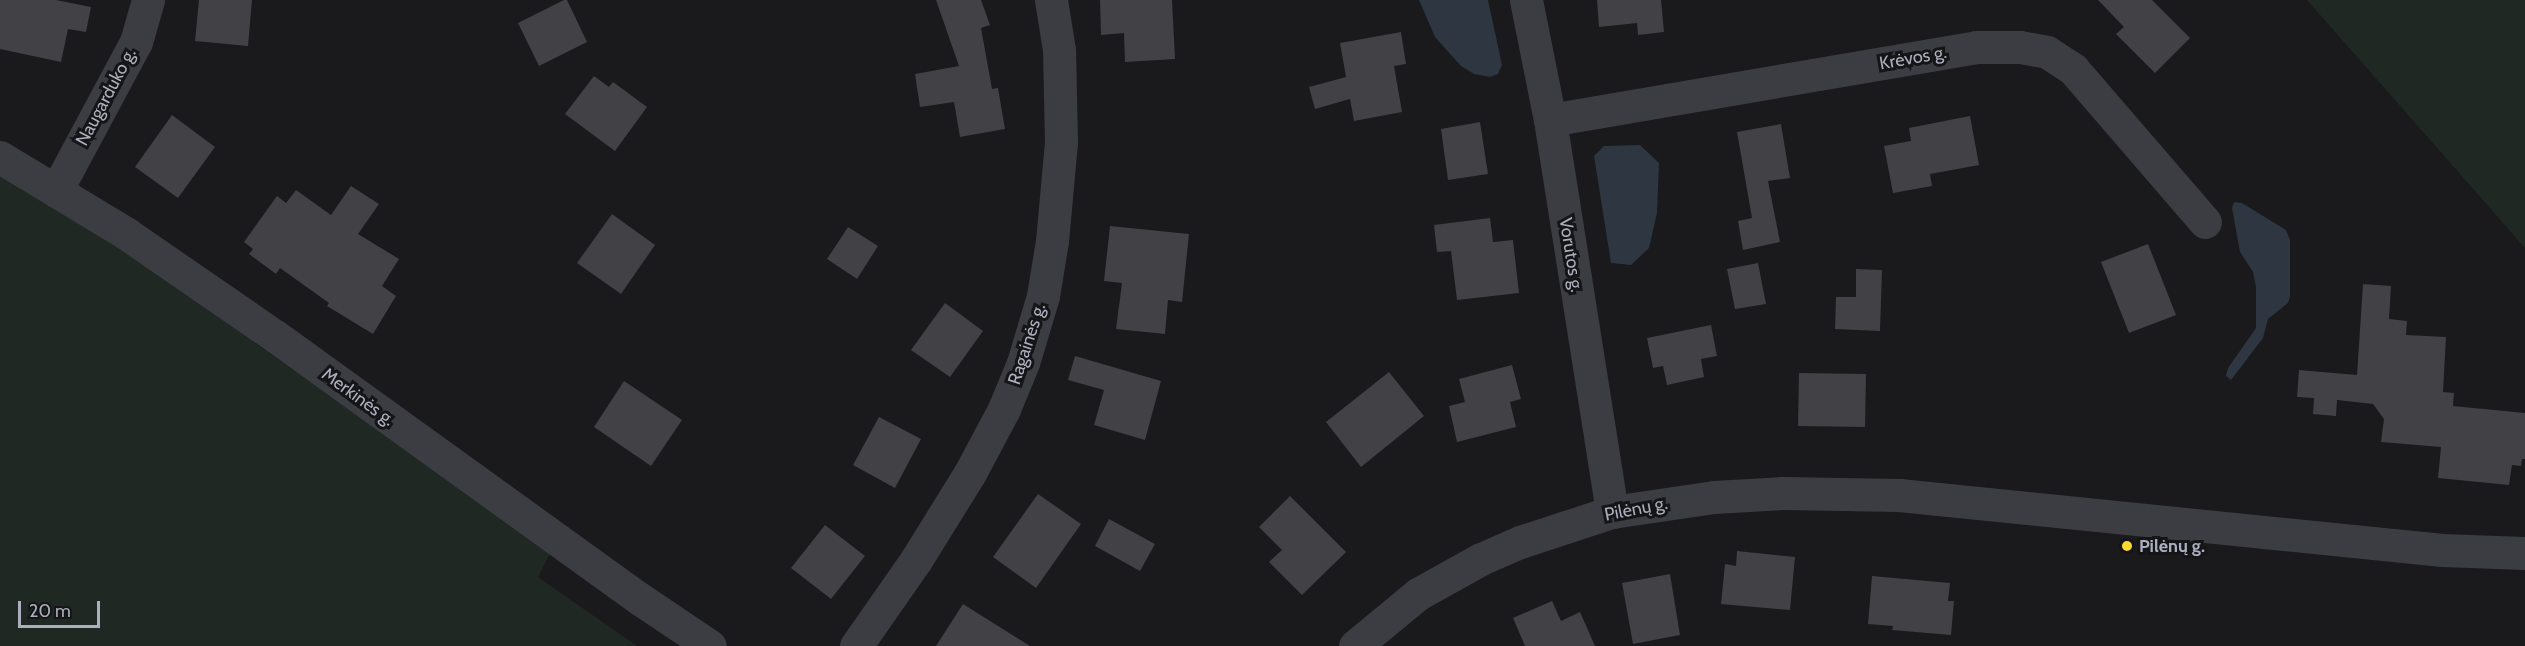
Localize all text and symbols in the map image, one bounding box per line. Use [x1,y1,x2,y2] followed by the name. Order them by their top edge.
[1878,41,1948,75] street label: Krėvos g.
[71,45,141,149] street label: Naugarduko g.
[1554,216,1588,294] street label: Vorutos g.
[1004,301,1050,387] street label: Ragainės g.
[317,363,399,431] street label: Merkinės g.
[1603,492,1669,526] street label: Pilėnų g.
[2139,535,2205,557] place label: Pilėnų g.
[2120,539,2134,553] marker: Pilėnų g.
[21,589,104,627] scale bar
[29,600,71,622] text: 20 m

